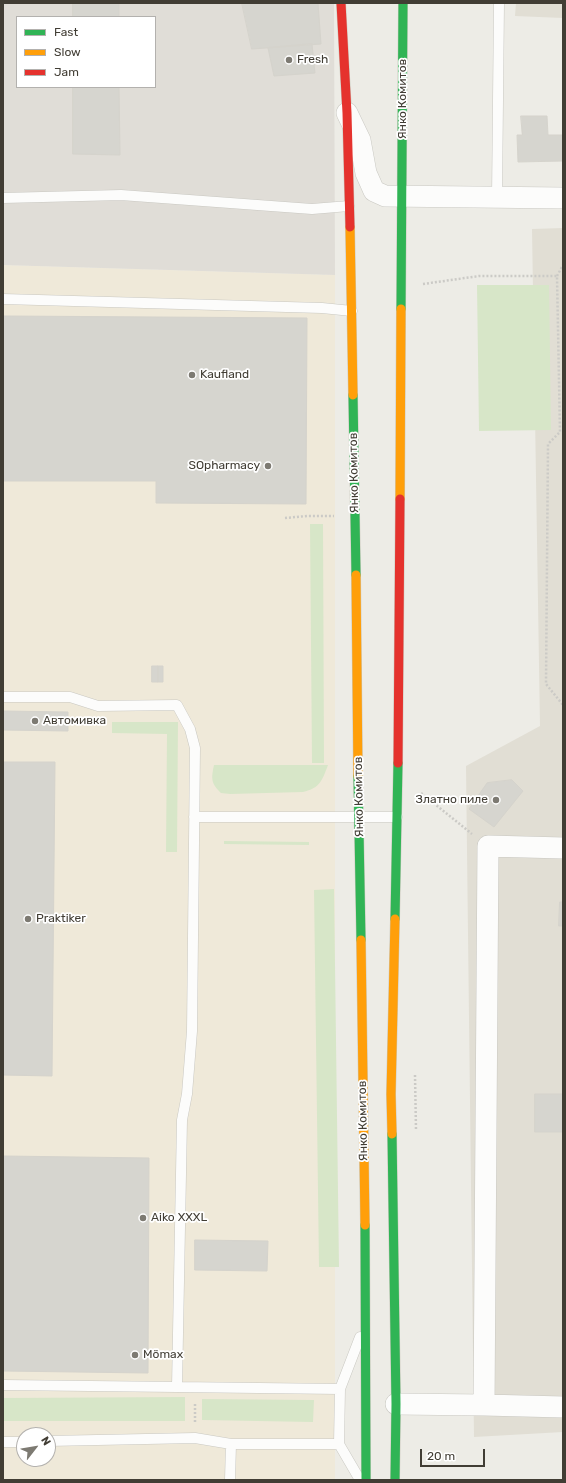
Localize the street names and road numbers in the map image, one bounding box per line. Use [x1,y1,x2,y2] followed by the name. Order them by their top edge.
[396,59,410,139] street label: Янко Комитов
[346,433,362,513] street label: Янко Комитов
[351,757,367,837] street label: Янко Комитов
[355,1081,371,1161] street label: Янко Комитов

